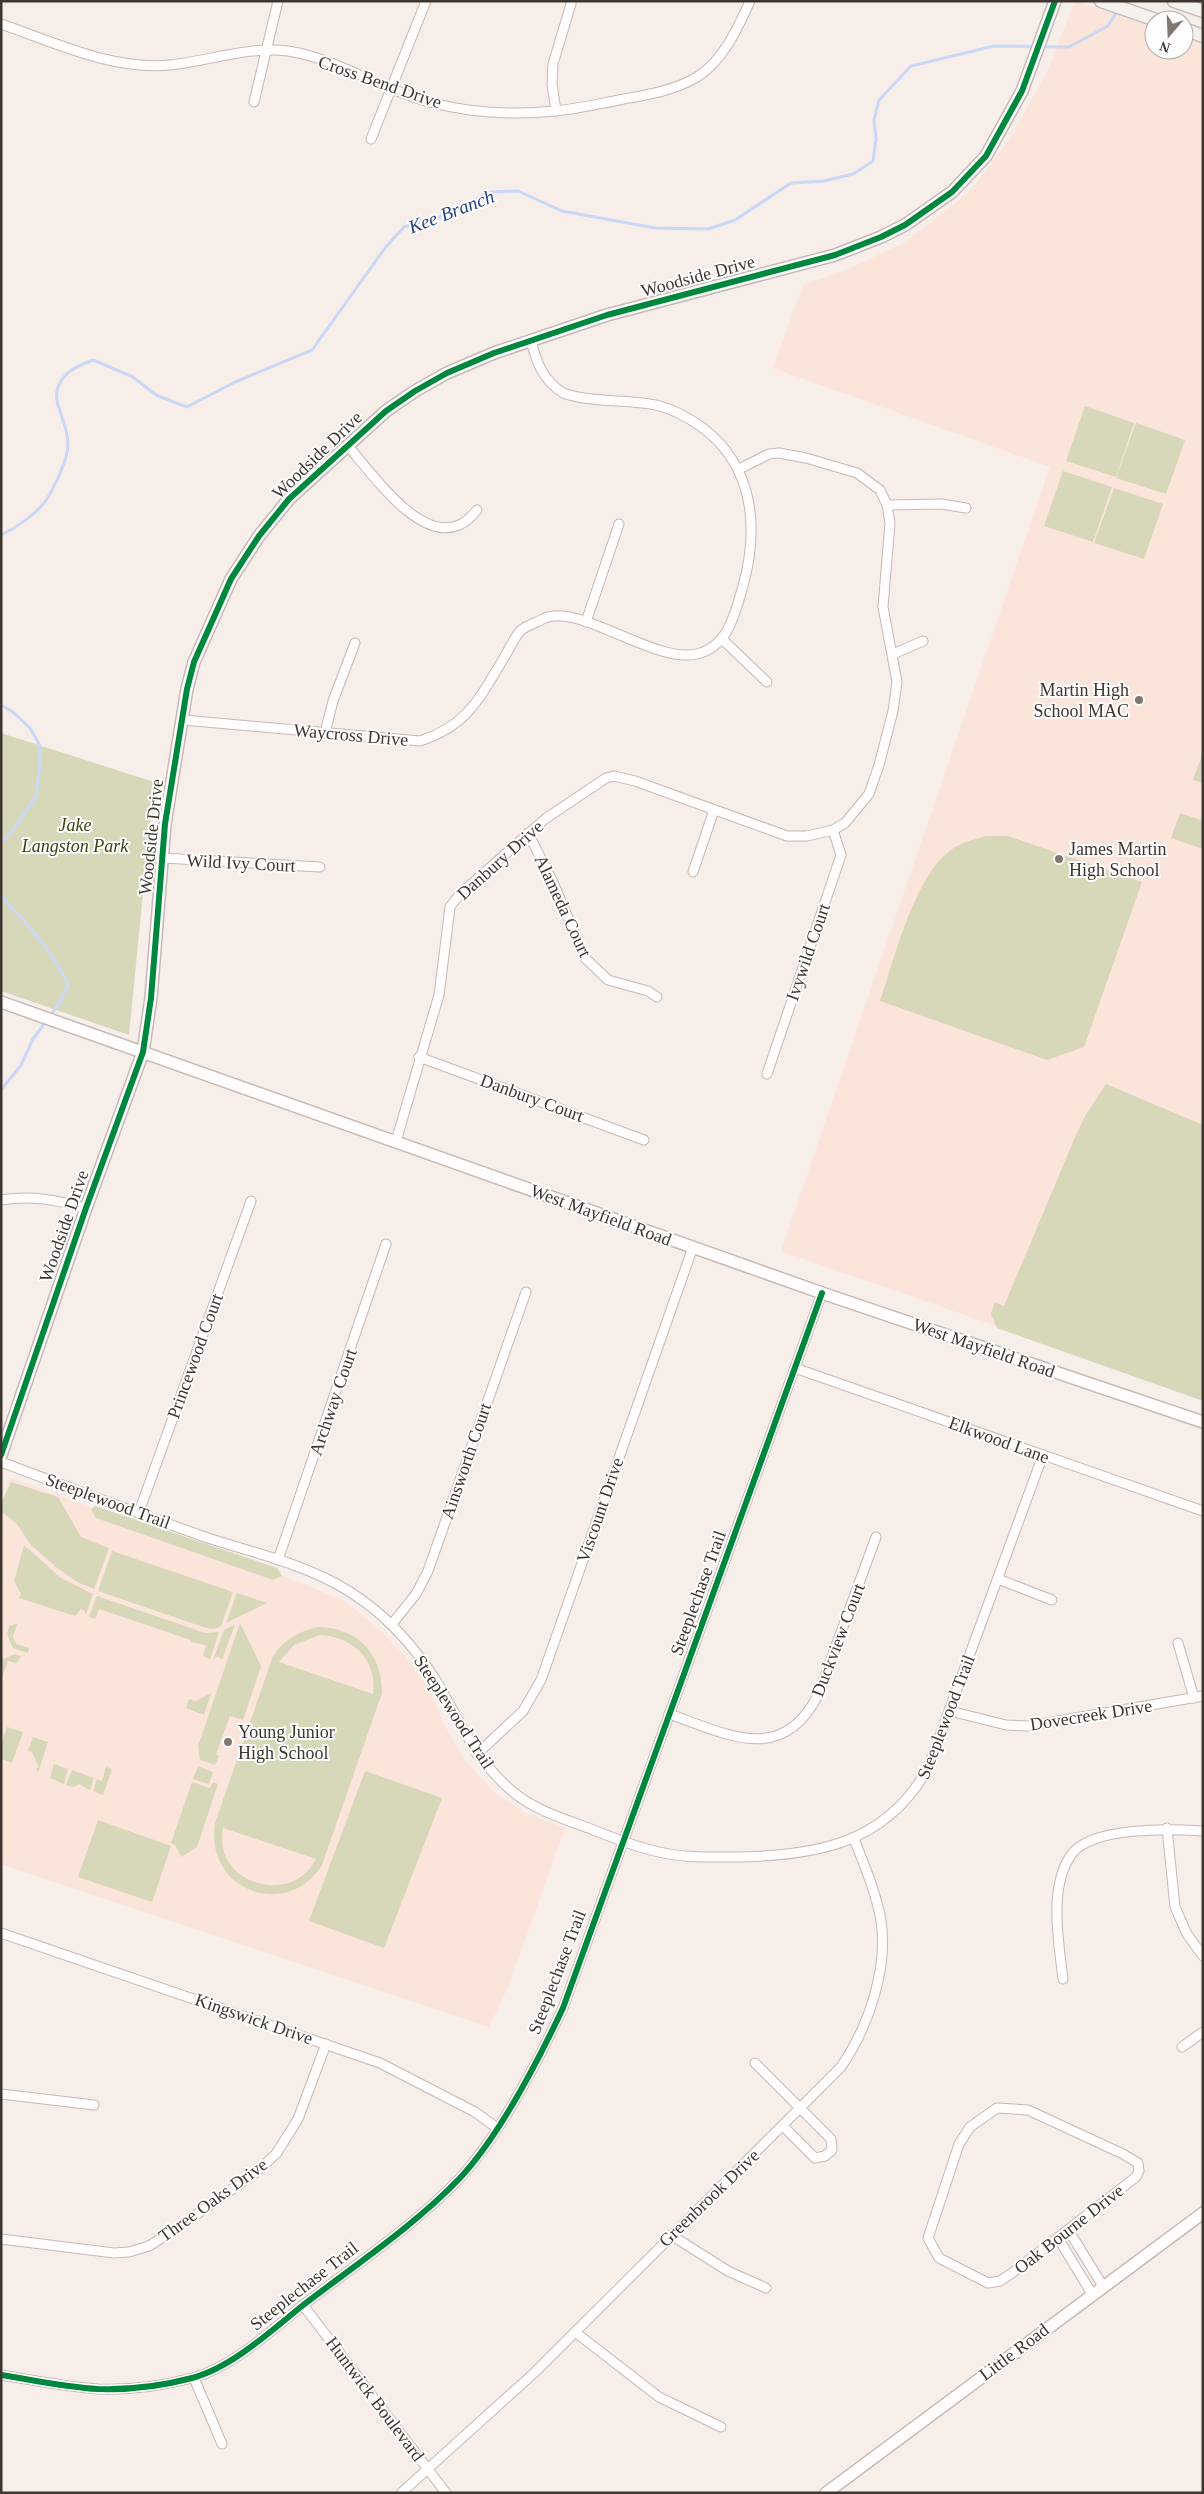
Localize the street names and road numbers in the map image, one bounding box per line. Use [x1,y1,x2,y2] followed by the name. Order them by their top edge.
[316,52,444,112] street label: Cross Bend Drive
[639,251,757,301] street label: Woodside Drive
[268,407,366,503] street label: Woodside Drive
[293,720,409,750] street label: Waycross Drive
[135,778,167,896] street label: Woodside Drive
[453,816,547,904] street label: Danbury Drive
[186,850,296,876] street label: Wild Ivy Court
[531,852,595,960] street label: Alameda Court
[782,901,834,1003] street label: Ivywild Court
[478,1070,586,1126] street label: Danbury Court
[35,1167,93,1285] street label: Woodside Drive
[528,1180,674,1250] street label: West Mayfield Road
[163,1291,227,1421] street label: Princewood Court
[911,1314,1057,1382] street label: West Mayfield Road
[305,1346,361,1458] street label: Archway Court
[437,1400,495,1522] street label: Ainsworth Court
[946,1413,1052,1467] street label: Elkwood Lane
[573,1455,627,1565] street label: Viscount Drive
[43,1469,173,1533] street label: Steeplewood Trail
[666,1528,730,1658] street label: Steeplechase Trail
[807,1581,869,1699] street label: Duckview Court
[410,1651,498,1773] street label: Steeplewood Trail
[913,1652,979,1782] street label: Steeplewood Trail
[1028,1695,1154,1735] street label: Dovecreek Drive
[524,1907,590,2037] street label: Steeplechase Trail
[192,1989,316,2049] street label: Kingswick Drive
[655,2145,763,2251] street label: Greenbrook Drive
[155,2154,271,2246] street label: Three Oaks Drive
[1010,2180,1128,2278] street label: Oak Bourne Drive
[246,2238,362,2334] street label: Steeplechase Trail
[975,2319,1053,2385] street label: Little Road
[322,2333,428,2465] street label: Huntwick Boulevard

